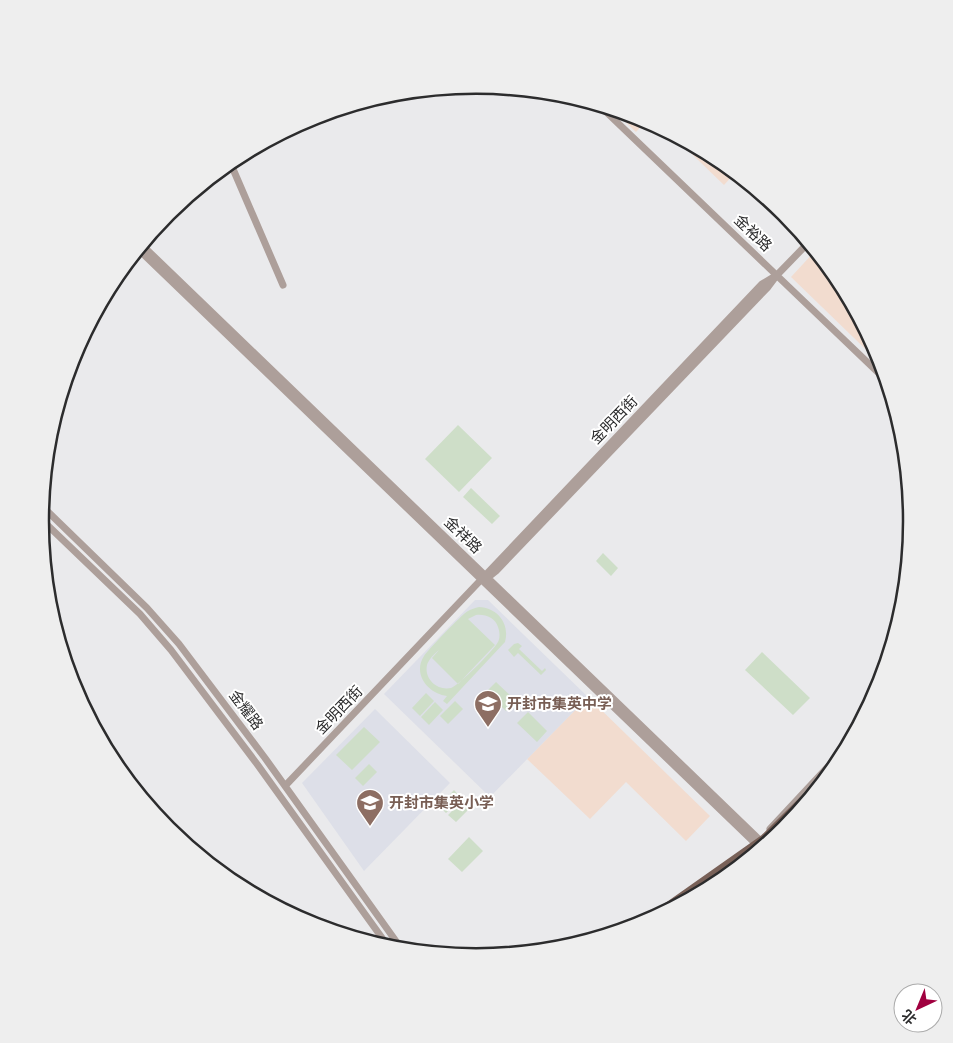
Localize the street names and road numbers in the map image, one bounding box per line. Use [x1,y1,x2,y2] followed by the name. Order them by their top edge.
[730,210,776,256] street label: 金裕路
[586,391,642,449] street label: 金明西街
[440,512,486,558] street label: 金祥路
[311,681,367,739] street label: 金明西街
[224,686,268,734] street label: 金耀路

